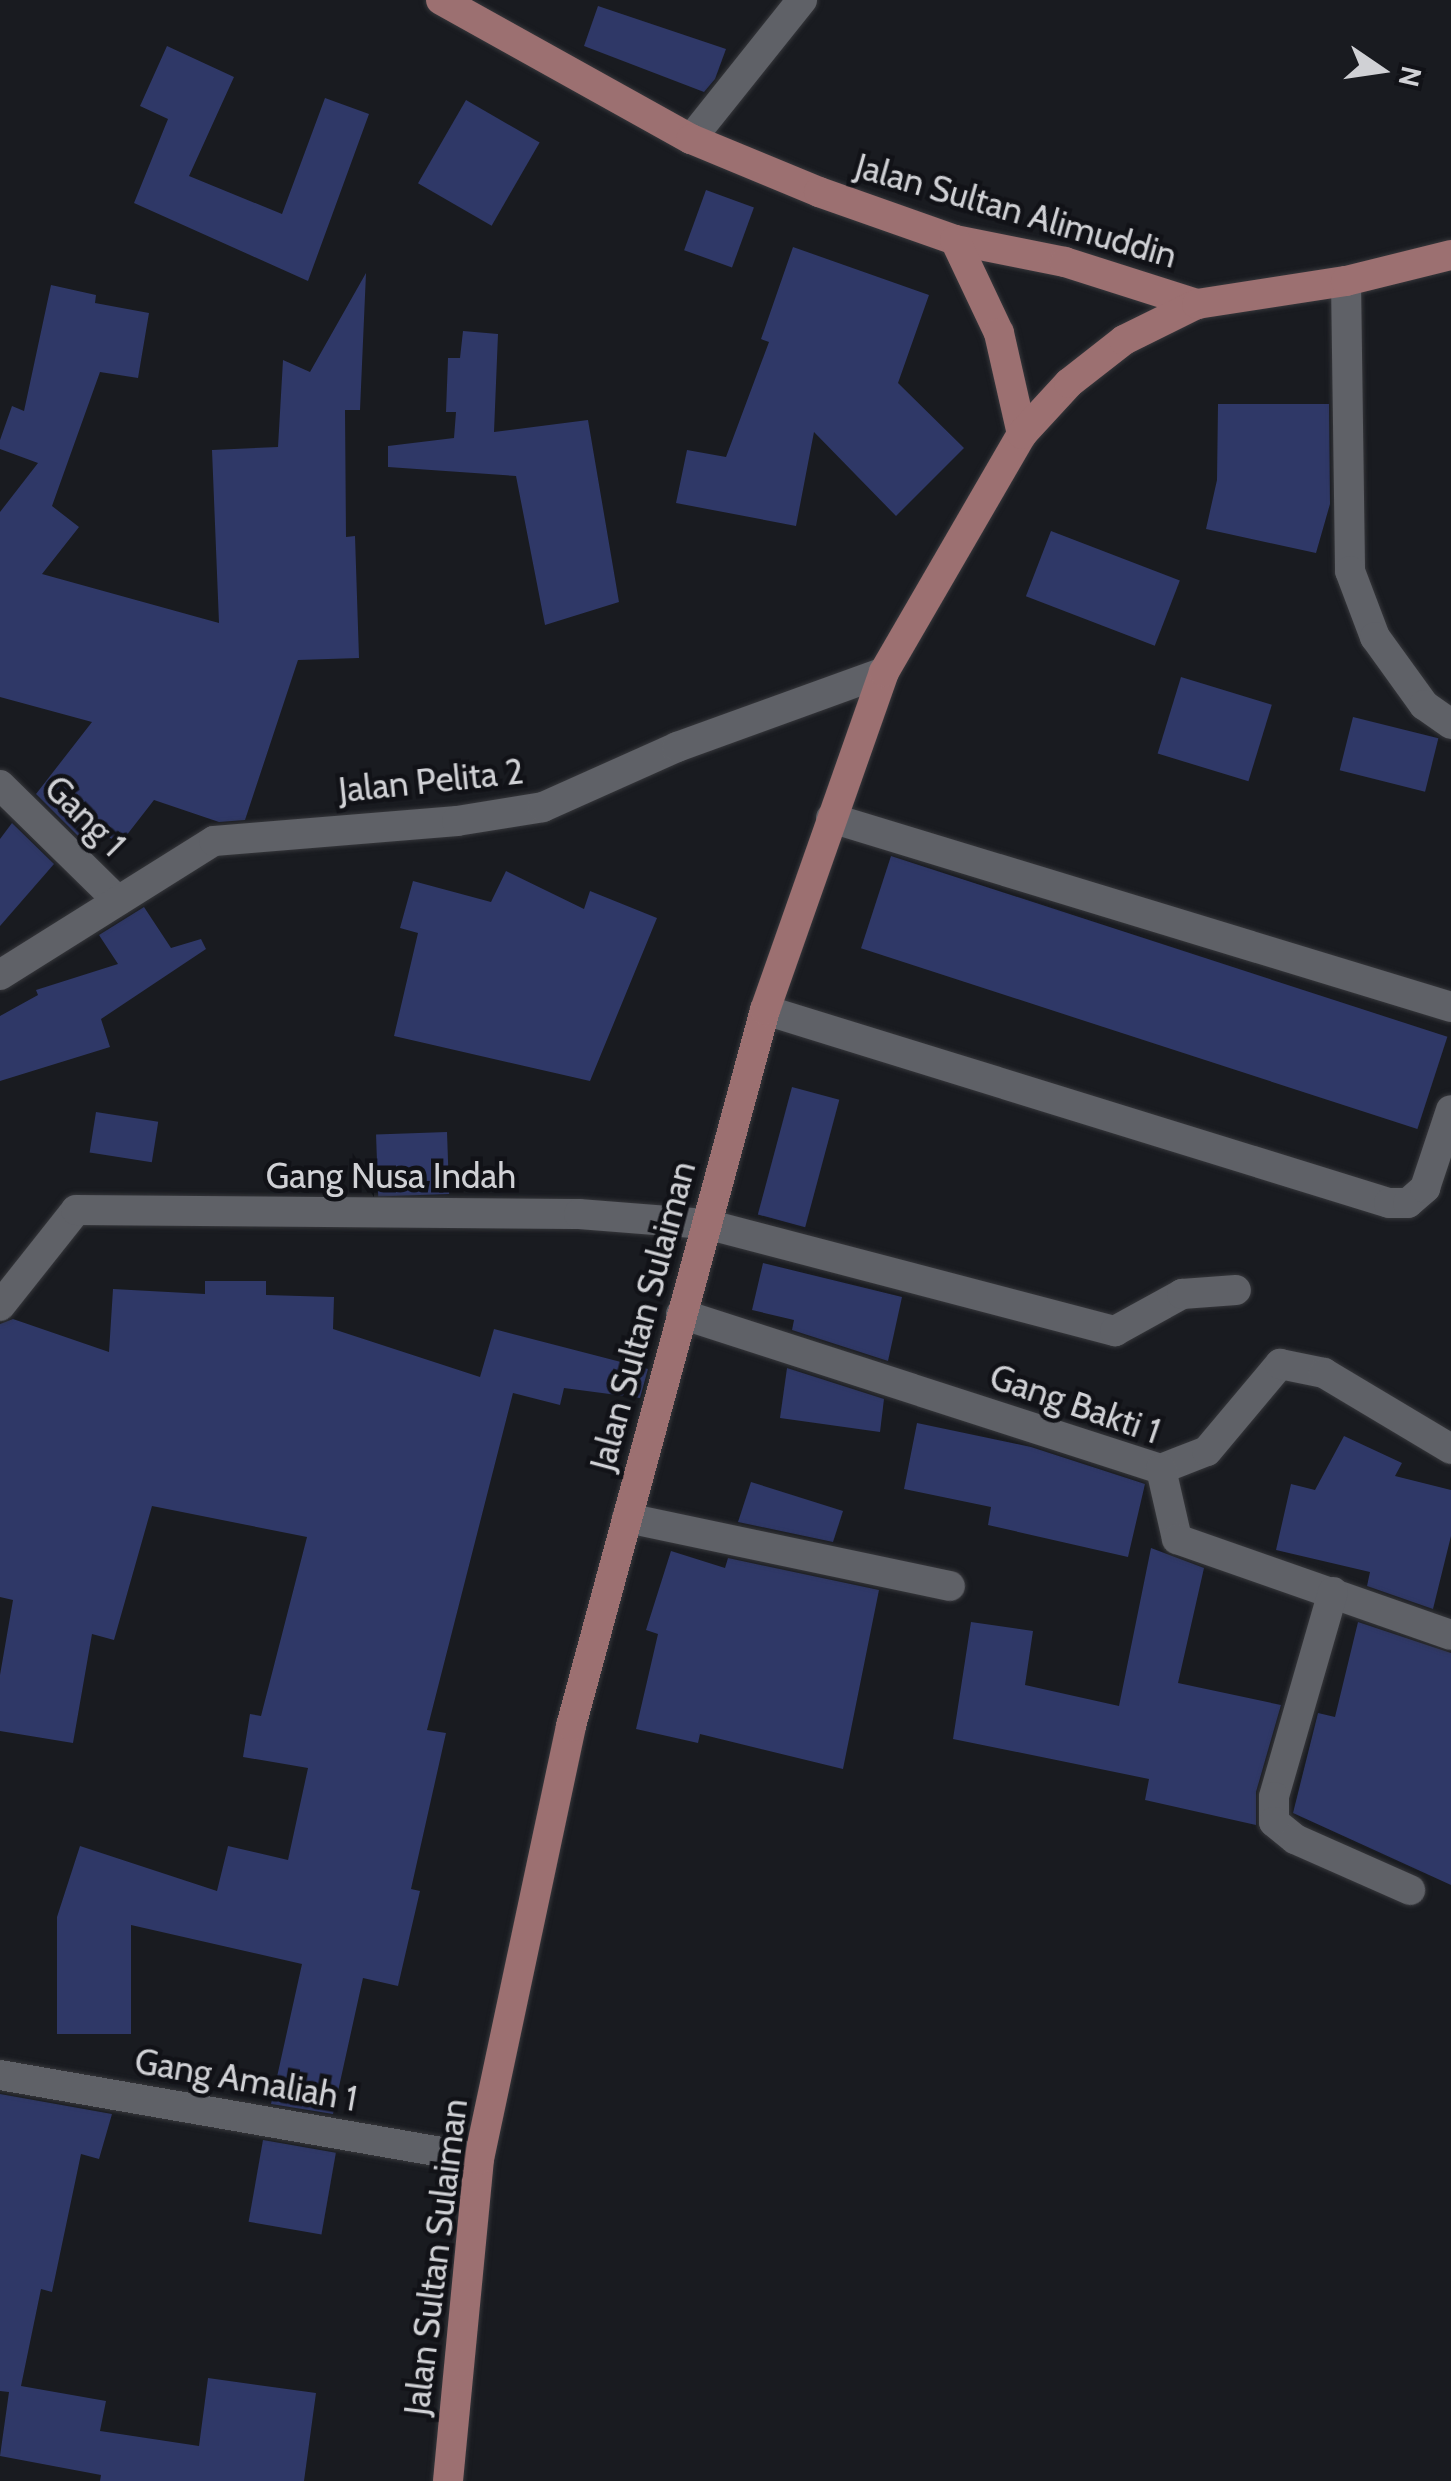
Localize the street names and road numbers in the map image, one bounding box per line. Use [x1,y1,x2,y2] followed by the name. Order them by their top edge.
[850,145,1182,277] street label: Jalan Sultan Alimuddin
[336,750,526,812] street label: Jalan Pelita 2
[36,767,134,865] street label: Gang 1
[266,1155,516,1197] street label: Gang Nusa Indah
[581,1157,705,1475] street label: Jalan Sultan Sulaiman
[984,1355,1166,1453] street label: Gang Bakti 1
[132,2040,360,2120] street label: Gang Amaliah 1
[396,2096,476,2418] street label: Jalan Sultan Sulaiman

